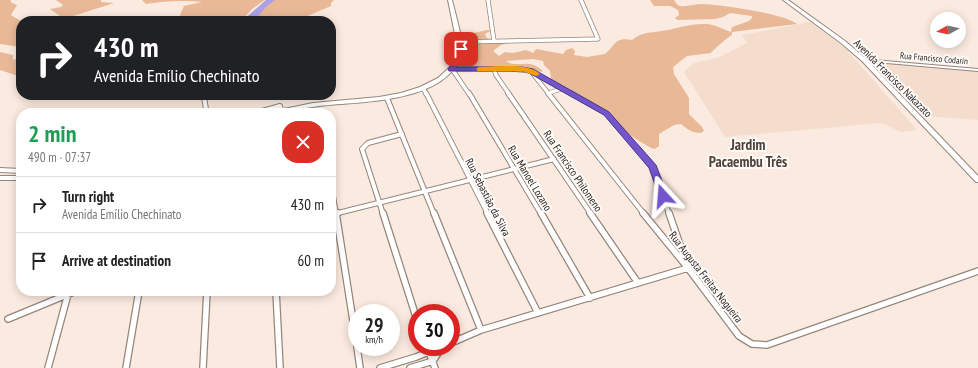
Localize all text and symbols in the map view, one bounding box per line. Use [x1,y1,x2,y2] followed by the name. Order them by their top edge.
[930,12,966,48] north arrow
[930,12,966,48] map controls
[94,28,158,65] text: 430 m
[28,32,80,84] icon: right
[444,32,478,66] pin
[851,36,935,120] street label: Avenida Francisco Nakazato
[450,38,472,60] icon: arrive
[900,50,968,66] street label: Rua Francisco Codarin
[94,64,259,87] text: Avenida Emílio Chechinato
[28,118,76,149] text: 2 min
[282,121,324,163] button: close
[541,128,606,215] street label: Rua Francisco Philomeno
[709,135,787,171] district label: Jardim Pacaembu Três
[505,143,555,213] street label: Rua Manoel Lozano
[28,149,91,166] text: 490 m · 07:37
[462,156,514,238] street label: Rua Sebastião da Silva
[642,175,684,217] position arrow
[62,187,114,206] text: Turn right
[28,194,50,216] icon: right
[291,195,324,214] text: 430 m
[62,206,181,223] text: Avenida Emílio Chechinato
[666,229,746,325] street label: Rua Augusta Freitas Nogueira
[28,250,50,272] icon: arrive
[62,251,171,270] text: Arrive at destination
[298,251,324,270] text: 60 m
[408,304,460,356] speed limit sign: 30
[364,312,384,338] text: 29
[365,333,383,346] text: km/h

